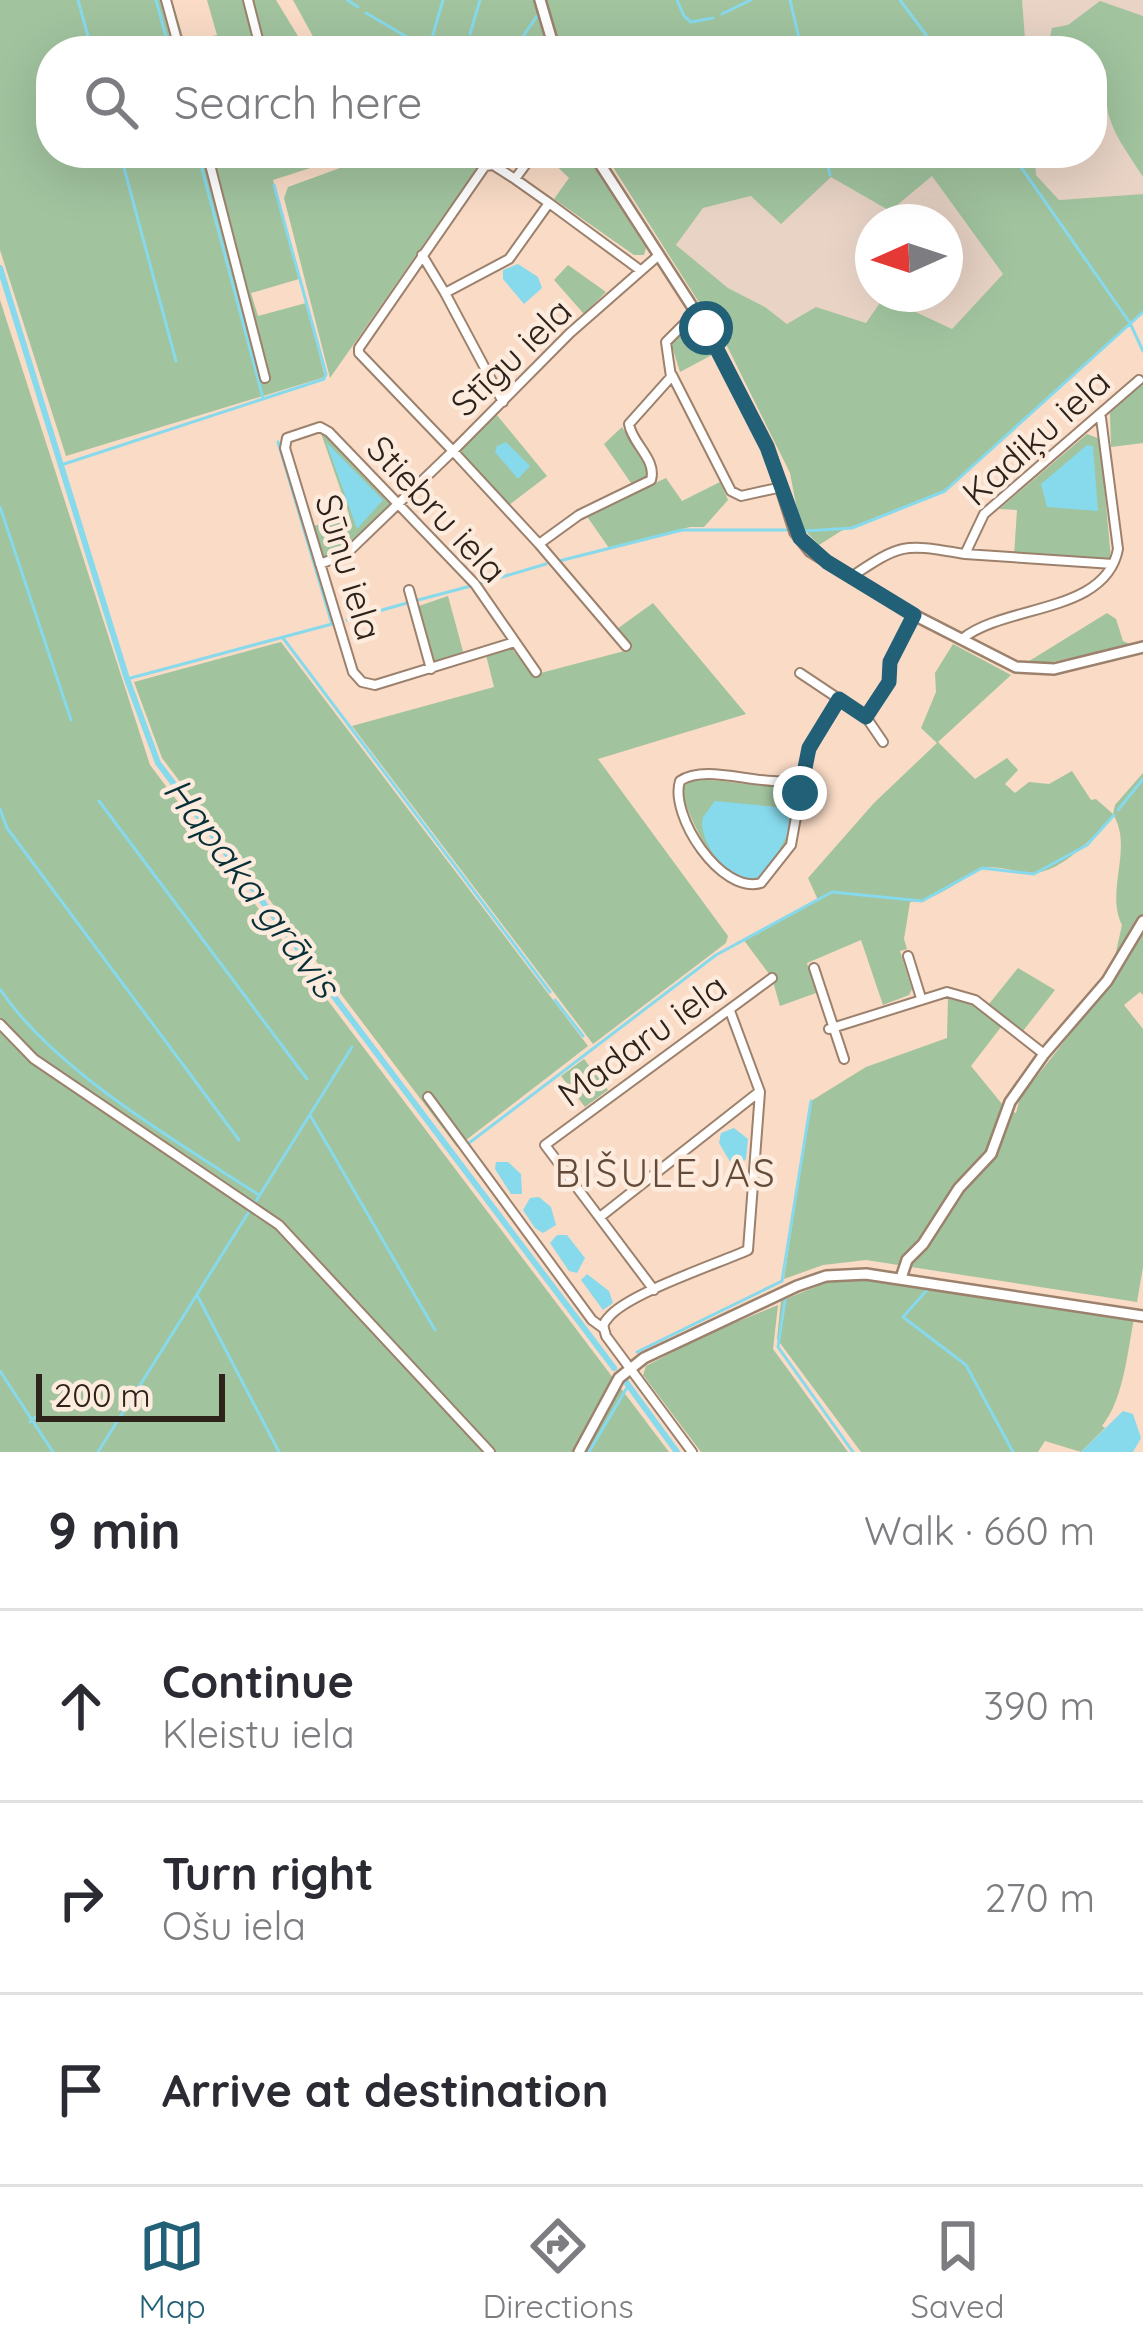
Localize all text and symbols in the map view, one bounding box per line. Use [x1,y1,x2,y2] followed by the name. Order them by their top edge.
[36,36,1107,168] search box
[78,69,144,135] icon: search
[174,74,422,130] text: Search here
[855,204,963,312] north arrow
[441,288,581,425] street label: Stīgu iela
[679,301,733,355] route start
[952,359,1119,515] street label: Kadiķu iela
[358,426,517,592] street label: Stiebru iela
[306,489,393,645] street label: Sūnu iela
[773,766,827,820] route end
[154,767,353,1009] water label: Hapaka grāvis
[549,963,735,1116] street label: Madaru iela
[554,1148,778,1197] district label: BIŠULEJAS
[36,1368,225,1421] scale bar
[54,1374,151,1415] text: 200 m
[48,1498,181,1562] text: 9 min
[864,1506,1095,1555] text: Walk · 660 m
[162,1653,354,1709] text: Continue
[48,1673,114,1739] icon: ahead
[983,1681,1095,1730] text: 390 m
[162,1709,355,1758] text: Kleistu iela
[162,1845,374,1901] text: Turn right
[48,1865,114,1931] icon: right
[985,1873,1095,1922] text: 270 m
[162,1901,306,1950] text: Ošu iela
[48,2057,114,2123] icon: arrive
[162,2062,608,2118] text: Arrive at destination
[138,2213,206,2326] tab: Map
[482,2213,634,2326] tab: Directions
[911,2213,1005,2326] tab: Saved

